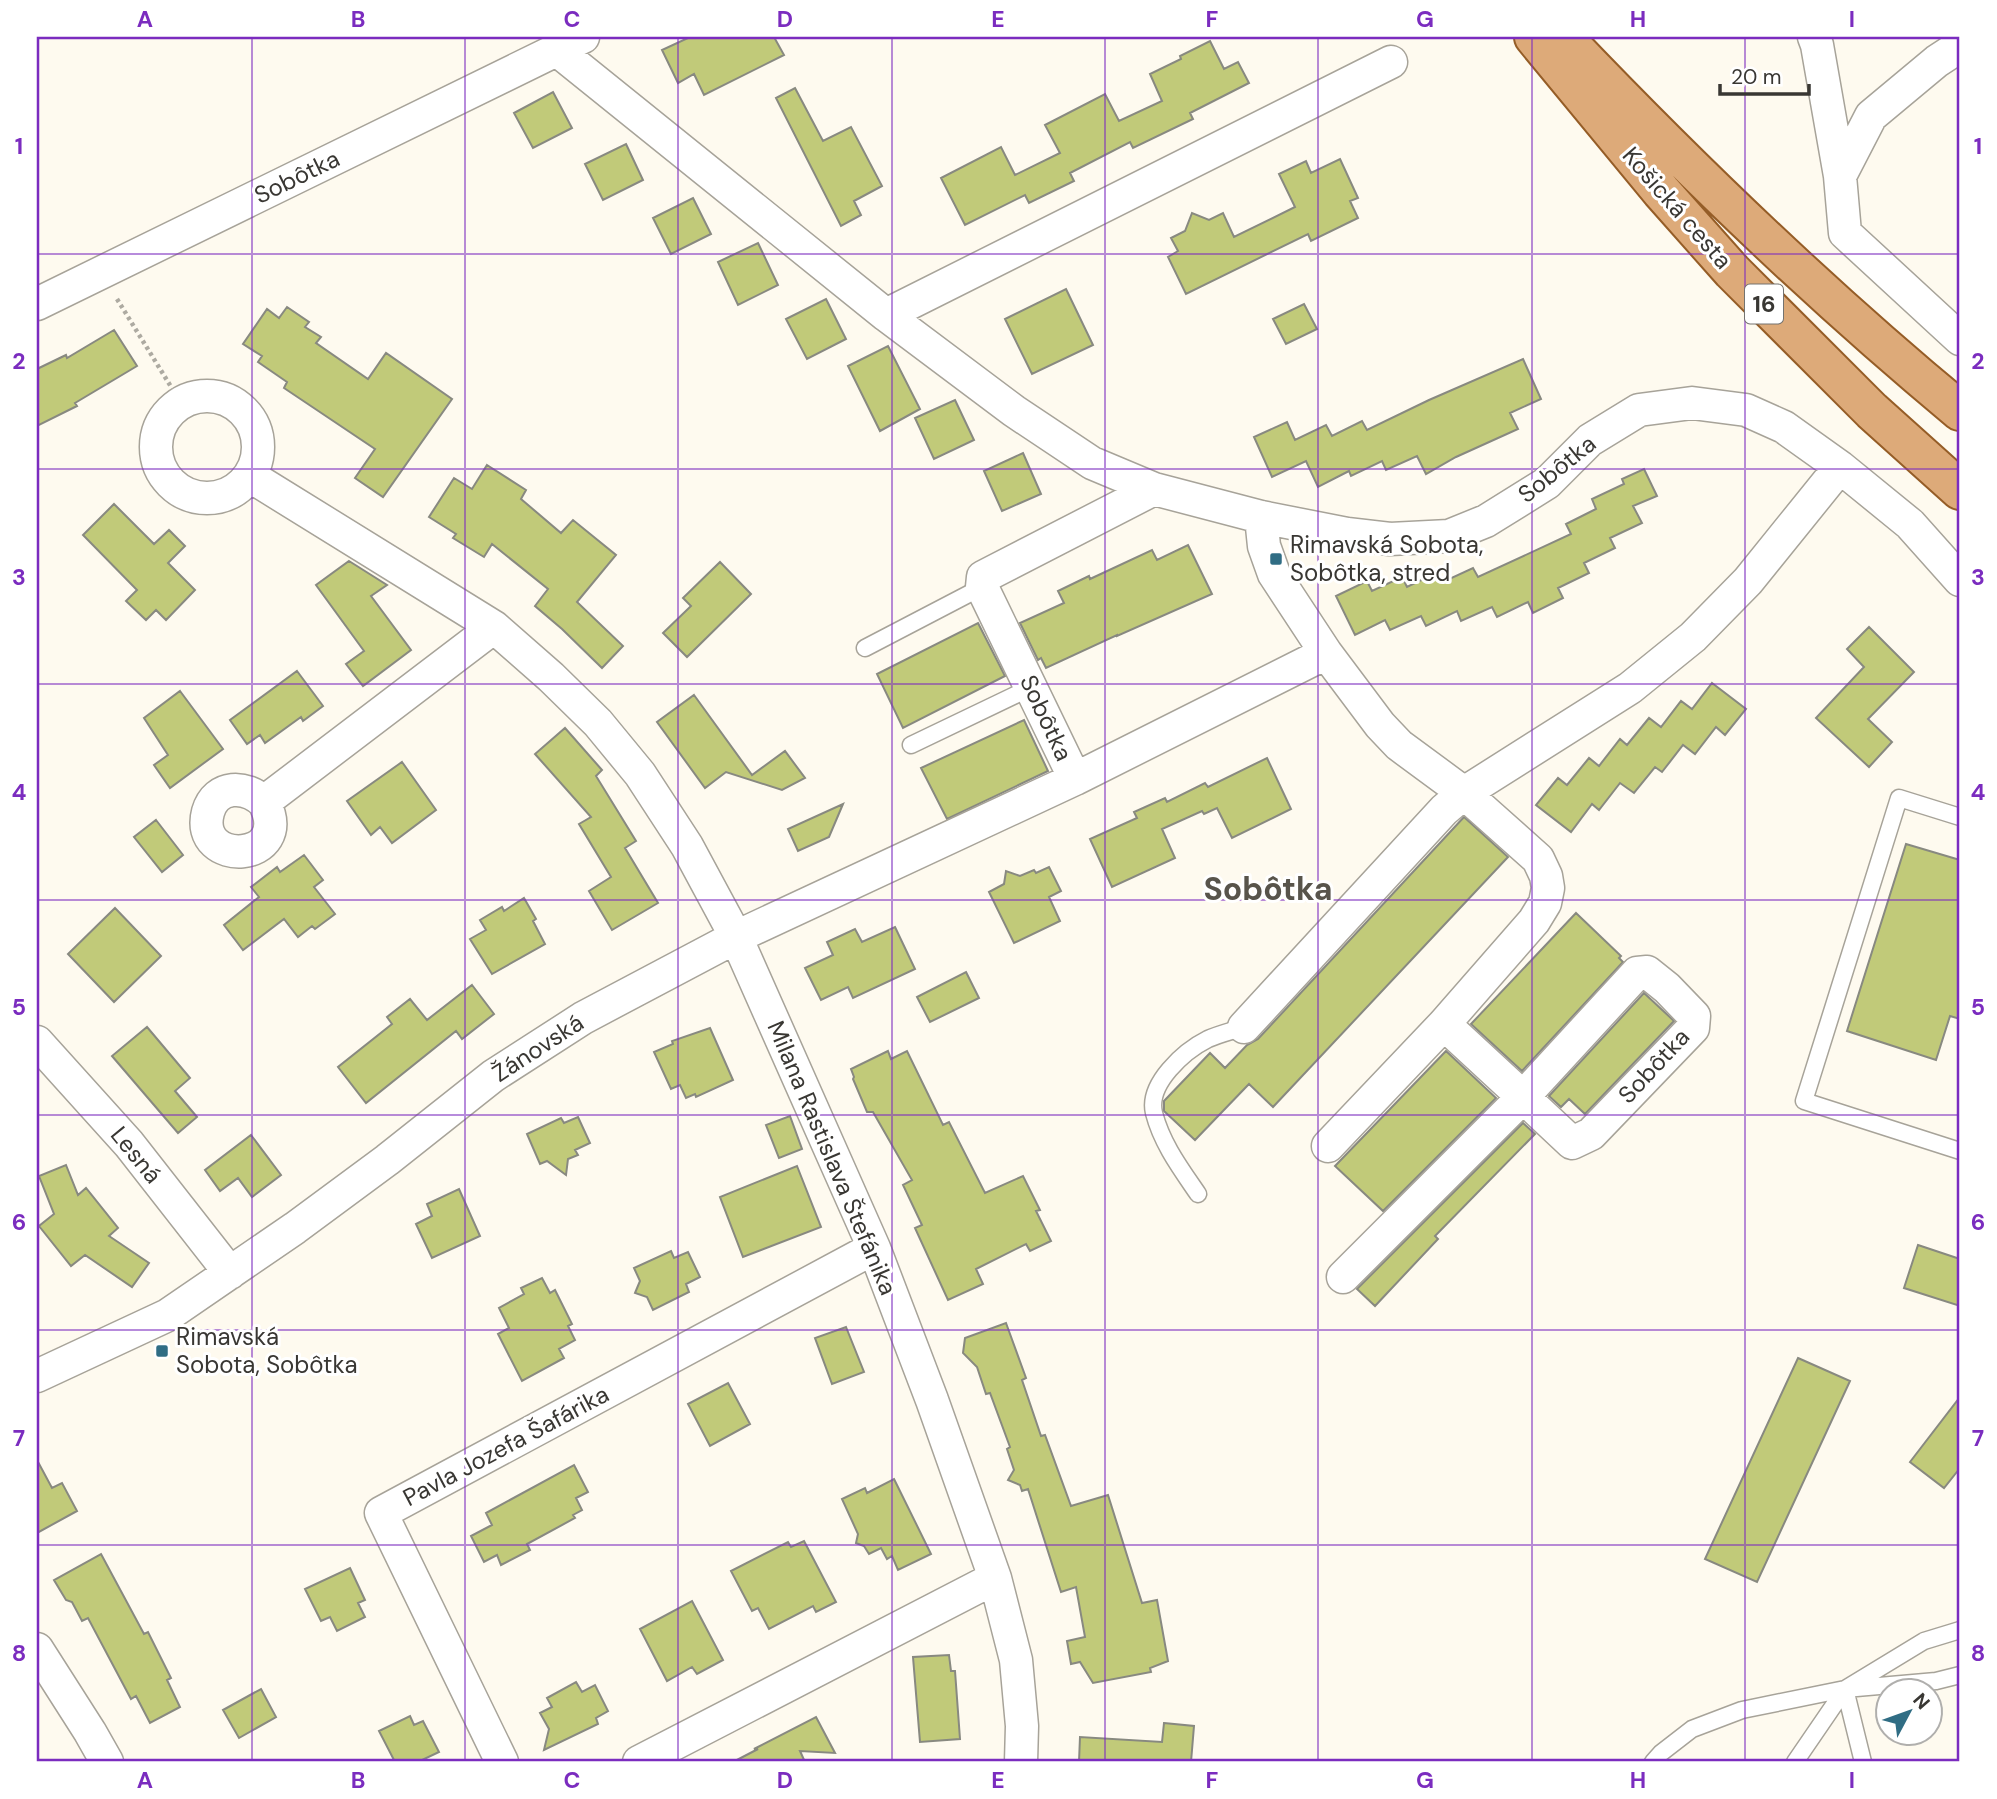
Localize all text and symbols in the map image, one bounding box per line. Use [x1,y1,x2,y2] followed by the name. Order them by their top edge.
[137,4,153,34] text: A
[351,4,365,34] text: B
[564,4,580,34] text: C
[777,4,793,34] text: D
[991,4,1005,34] text: E
[1206,4,1219,34] text: F
[1416,4,1434,34] text: G
[1630,4,1646,34] text: H
[1849,4,1855,34] text: I
[1720,52,1810,96] scale bar
[1731,63,1782,91] text: 20 m
[15,131,23,161] text: 1
[1974,131,1982,161] text: 1
[1616,140,1739,275] street label: Košická cesta
[249,143,345,211] street label: Sobôtka
[1745,284,1783,324] road number: 16
[12,346,26,376] text: 2
[1971,346,1985,376] text: 2
[1511,428,1602,509] street label: Sobôtka
[1290,529,1483,588] place label: Rimavská Sobota, Sobôtka, stred
[1268,551,1284,567] marker: Rimavská Sobota, Sobôtka, stred
[12,562,26,592] text: 3
[1971,562,1985,592] text: 3
[1013,670,1080,766] street label: Sobôtka
[12,777,27,807] text: 4
[1971,777,1986,807] text: 4
[1203,868,1333,910] district label: Sobôtka
[12,992,26,1022] text: 5
[1971,992,1985,1022] text: 5
[486,1007,589,1089] street label: Žánovská
[761,1016,904,1299] street label: Milana Rastislava Štefánika
[1611,1022,1696,1110] street label: Sobôtka
[104,1120,169,1190] street label: Lesná
[12,1207,26,1237] text: 6
[1971,1207,1985,1237] text: 6
[176,1321,358,1380] place label: Rimavská Sobota, Sobôtka
[154,1343,170,1359] marker: Rimavská Sobota, Sobôtka
[397,1378,614,1513] street label: Pavla Jozefa Šafárika
[13,1423,25,1453] text: 7
[1972,1423,1984,1453] text: 7
[12,1638,26,1668] text: 8
[1971,1638,1985,1668] text: 8
[1874,1676,1944,1746] north arrow
[1907,1688,1935,1715] text: N
[137,1765,153,1795] text: A
[351,1765,365,1795] text: B
[564,1765,580,1795] text: C
[777,1765,793,1795] text: D
[991,1765,1005,1795] text: E
[1206,1765,1219,1795] text: F
[1416,1765,1434,1795] text: G
[1630,1765,1646,1795] text: H
[1849,1765,1855,1795] text: I

